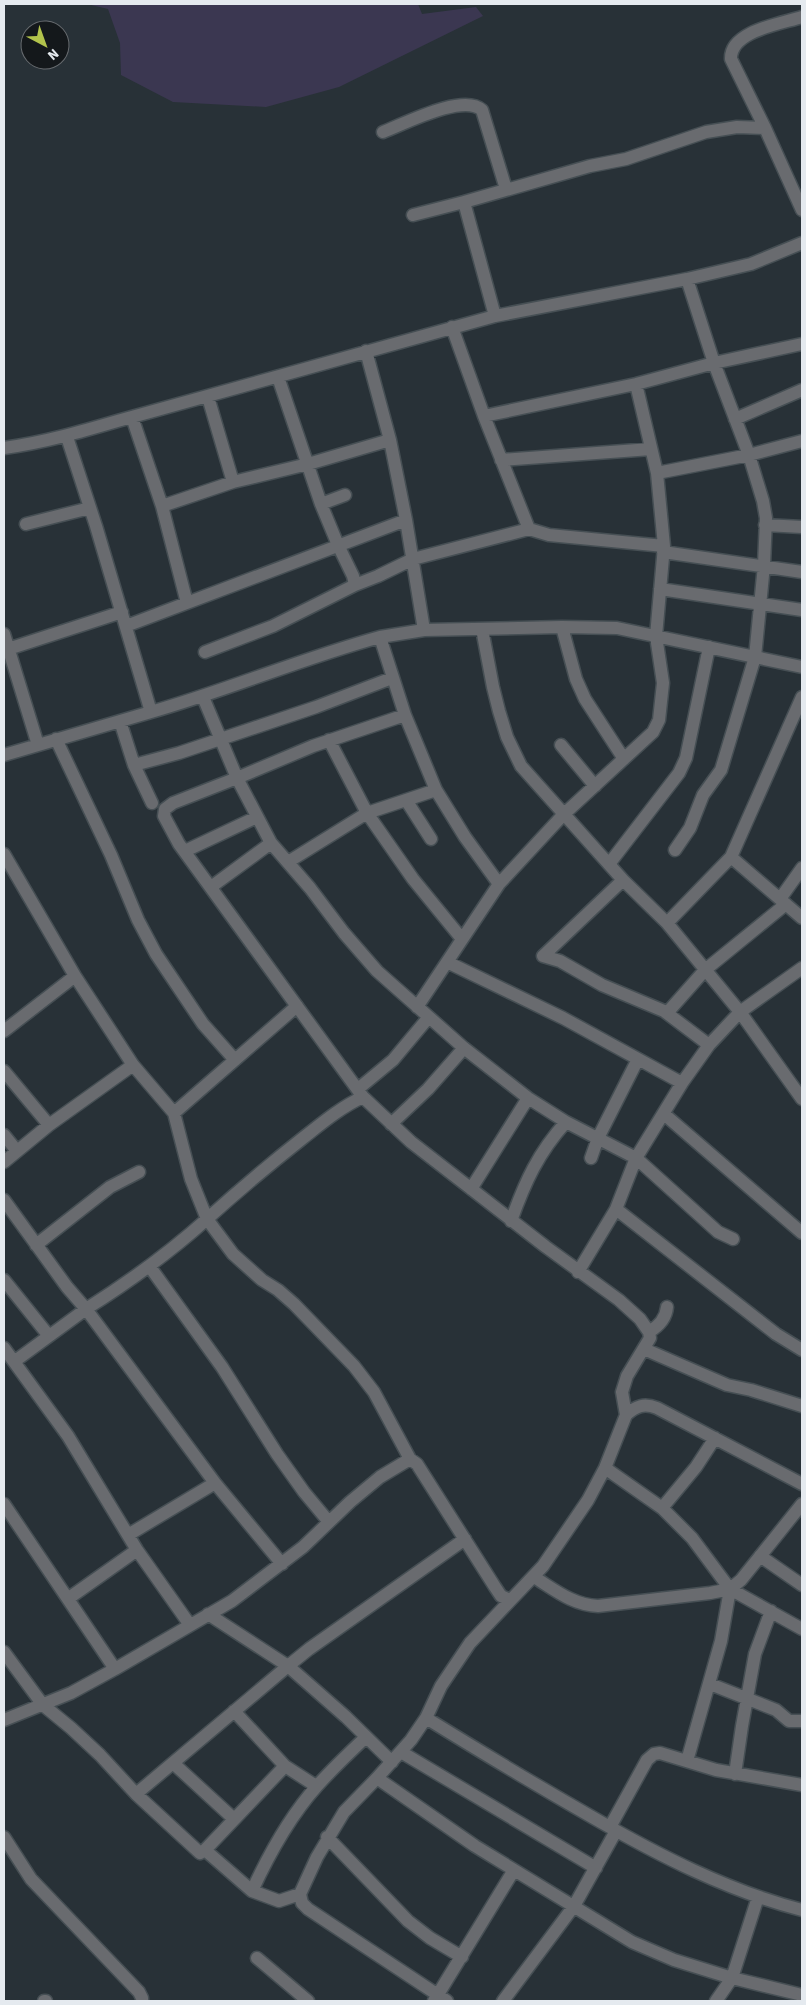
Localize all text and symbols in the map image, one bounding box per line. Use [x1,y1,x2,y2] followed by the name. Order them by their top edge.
[20,20,70,70] north arrow
[43,43,63,65] text: N

